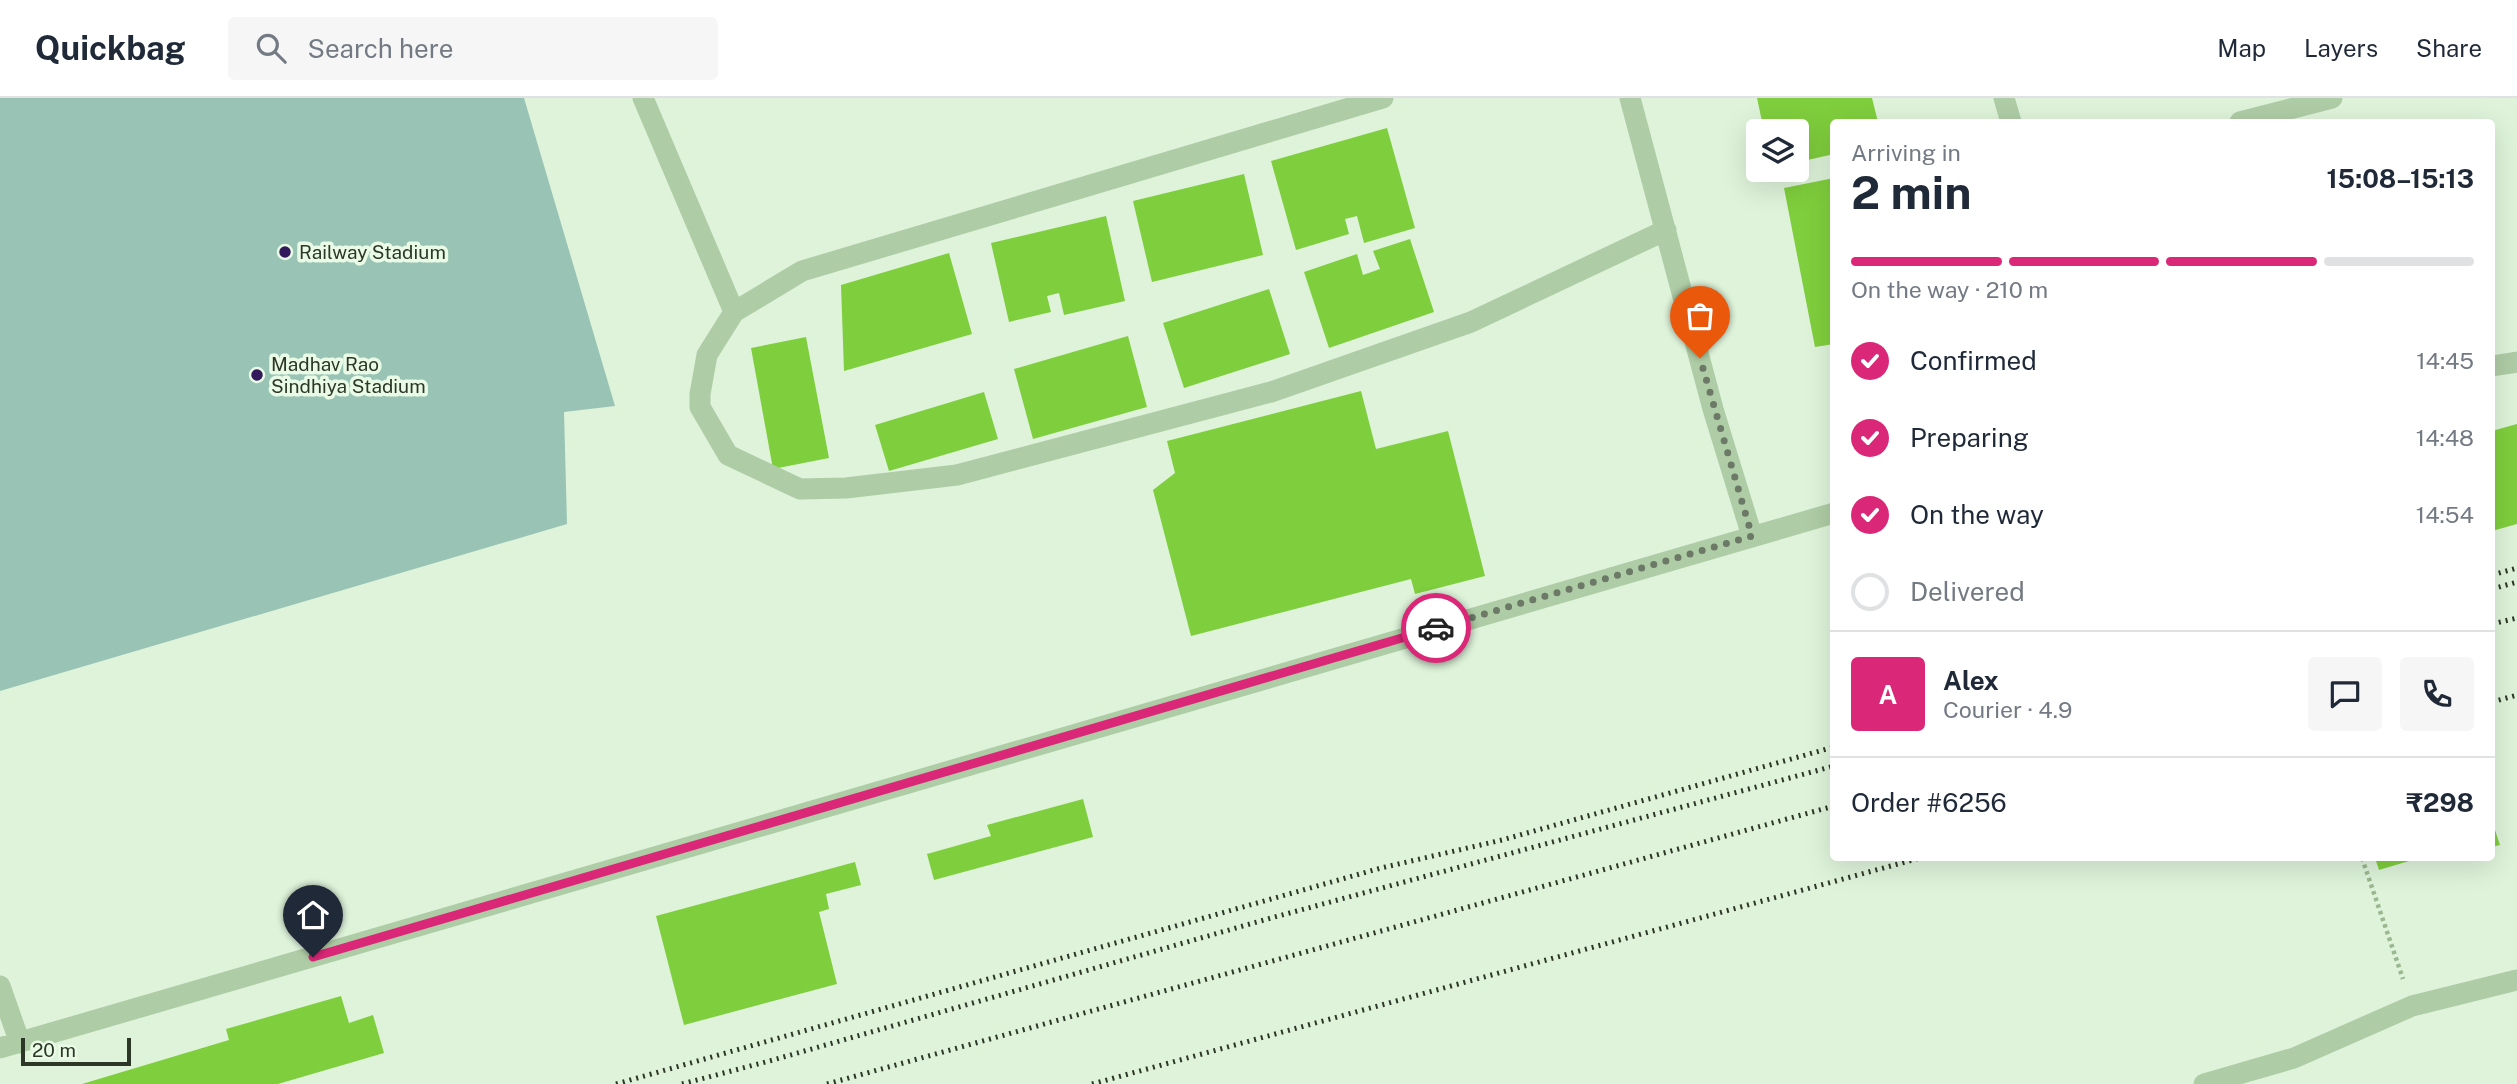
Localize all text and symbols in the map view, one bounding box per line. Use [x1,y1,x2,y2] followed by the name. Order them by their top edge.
[228,17,718,80] search box
[35,29,186,67] text: Quickbag
[252,29,290,67] icon: search
[308,33,454,64] text: Search here
[2217,34,2266,62] text: Map
[2304,34,2378,62] text: Layers
[2416,34,2482,62] text: Share
[1746,119,1809,182] map controls
[1746,119,1809,182] button: layers
[1851,139,1961,166] text: Arriving in
[2326,163,2474,194] text: 15:08–15:13
[1851,165,1971,219] text: 2 min
[299,241,446,263] place label: Railway Stadium
[277,244,293,260] marker: Railway Stadium
[1851,276,2048,303] text: On the way · 210 m
[1670,286,1730,358] pin
[1681,297,1719,335] icon: bag
[1851,342,1889,380] icon: check
[1910,345,2037,376] text: Confirmed
[2416,347,2474,374] text: 14:45
[271,353,426,397] place label: Madhav Rao Sindhiya Stadium
[249,367,265,383] marker: Madhav Rao Sindhiya Stadium
[1851,419,1889,457] icon: check
[1910,422,2029,453] text: Preparing
[2416,424,2474,451] text: 14:48
[1851,496,1889,534] icon: check
[1910,499,2044,530] text: On the way
[2416,501,2474,528] text: 14:54
[1910,576,2025,607] text: Delivered
[1401,593,1471,663] courier
[1417,609,1455,647] icon: car
[2308,657,2382,731] button: chat
[2400,657,2474,731] button: phone
[1943,665,1999,696] text: Alex
[1879,679,1897,710] text: A
[1943,696,2072,723] text: Courier · 4.9
[1851,787,2007,818] text: Order #6256
[2406,787,2474,818] text: ₹298
[283,885,343,957] pin
[294,896,332,934] icon: home
[21,1035,131,1067] scale bar
[32,1039,76,1061] text: 20 m

